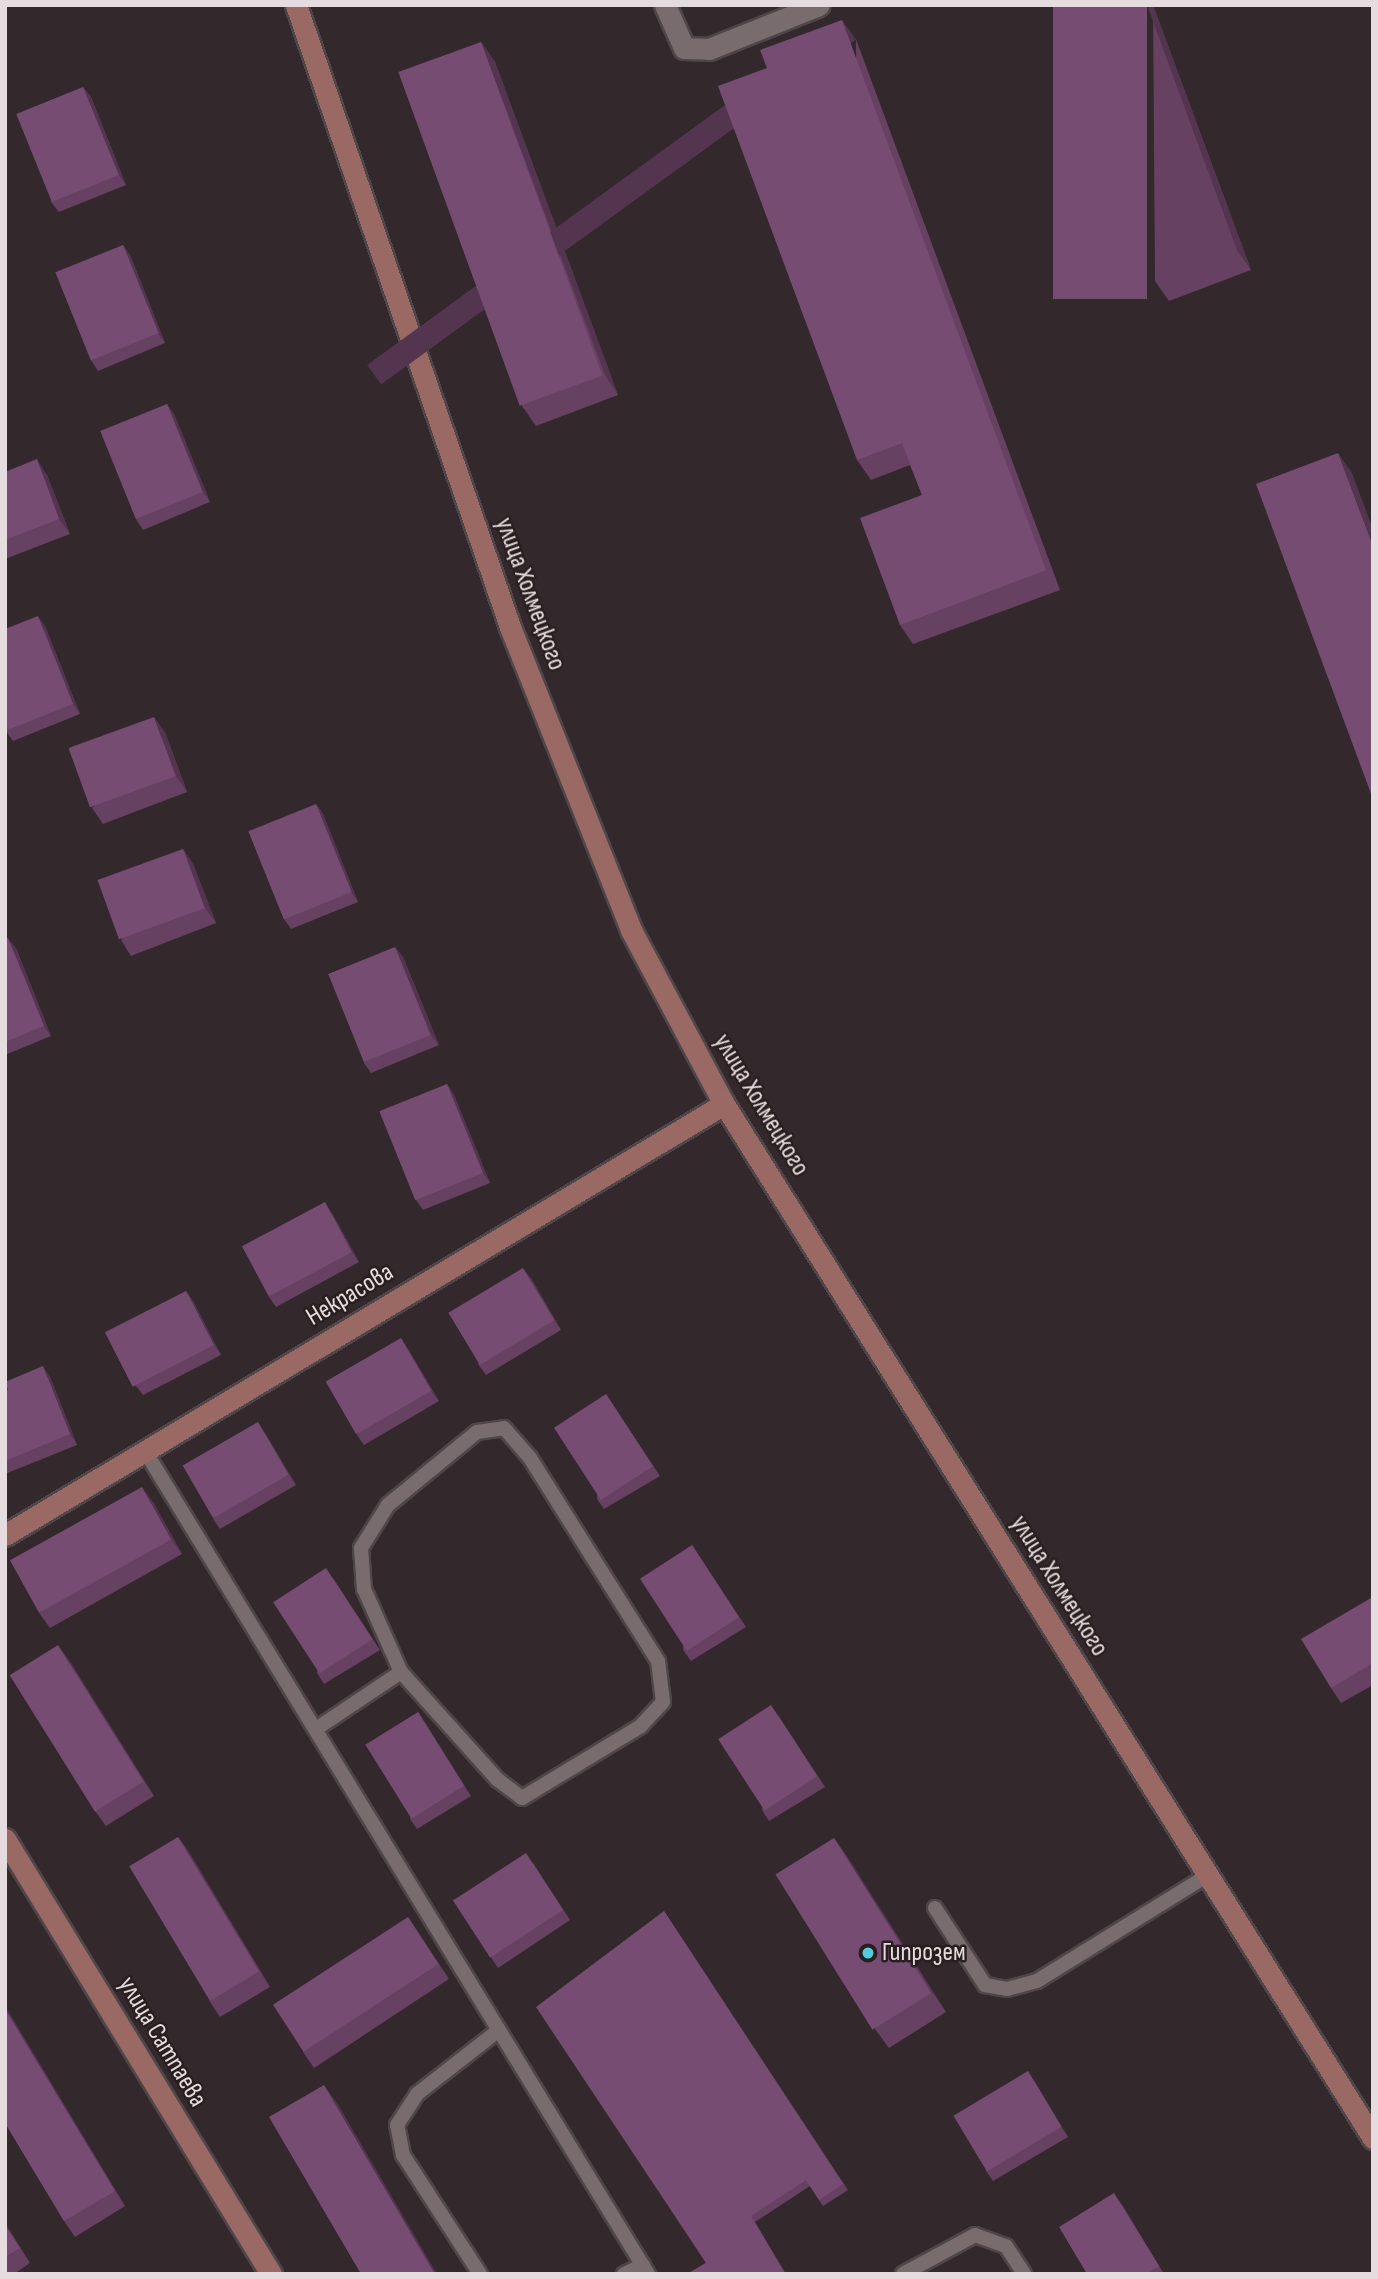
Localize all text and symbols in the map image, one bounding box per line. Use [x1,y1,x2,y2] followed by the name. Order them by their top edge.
[488,513,572,675] street label: улица Холмецкого
[706,1028,816,1182] street label: улица Холмецкого
[301,1257,399,1333] street label: Некрасова
[1003,1510,1115,1662] street label: улица Холмецкого
[882,1937,966,1969] place label: Гипрозем
[860,1945,876,1961] marker: Гипрозем
[111,1971,213,2113] street label: улица Сатпаева

